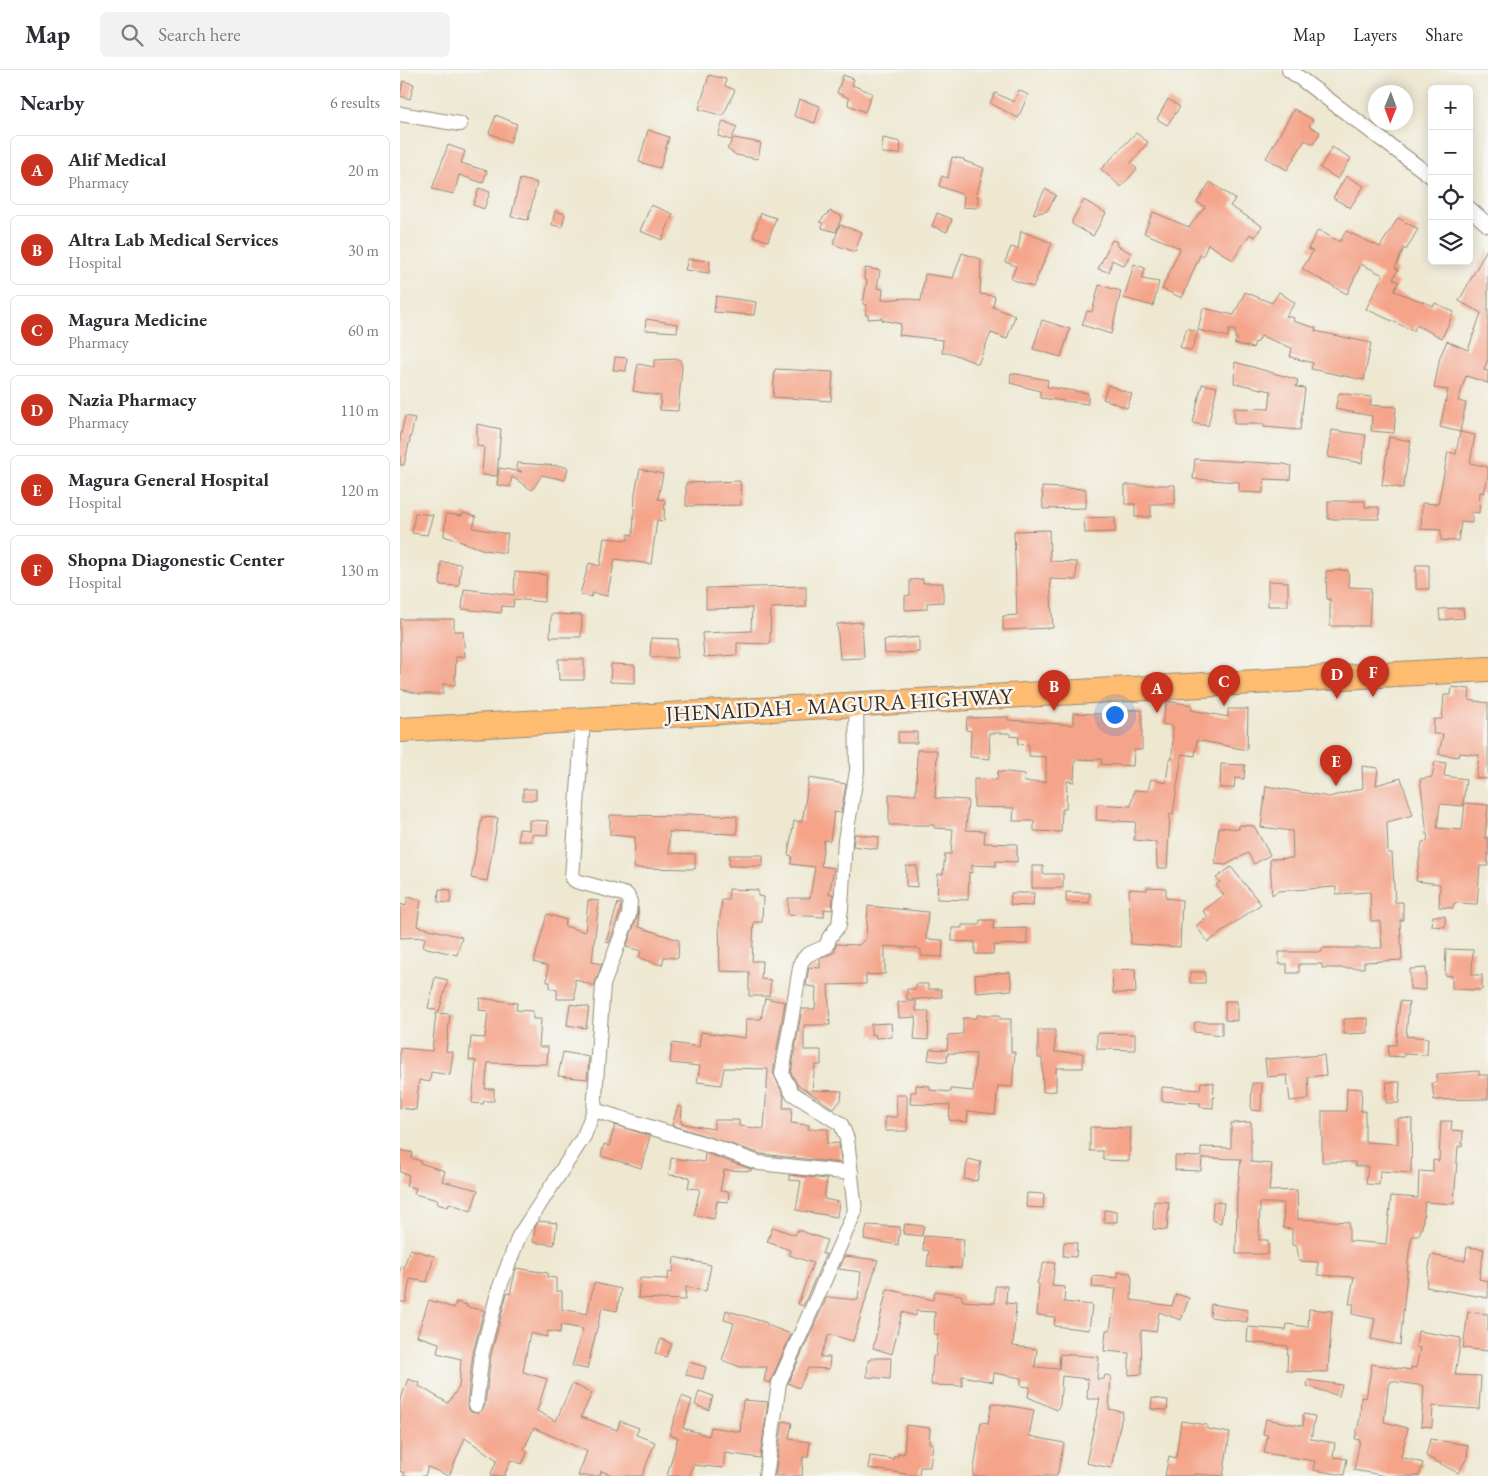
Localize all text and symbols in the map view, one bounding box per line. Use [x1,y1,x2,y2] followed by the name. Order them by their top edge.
[100,12,450,57] search box
[25,19,70,50] text: Map
[118,21,146,49] icon: search
[158,22,241,47] text: Search here
[1293,23,1325,46] text: Map
[1353,23,1397,46] text: Layers
[1425,23,1463,46] text: Share
[1368,85,1413,130] north arrow
[1428,85,1473,265] map controls
[1428,85,1473,130] button: +
[20,89,84,116] text: Nearby
[330,92,380,113] text: 6 results
[1428,130,1473,175] button: −
[68,147,166,172] text: Alif Medical
[31,160,43,181] text: A
[348,160,379,181] text: 20 m
[68,172,129,193] text: Pharmacy
[1428,175,1473,220] button: locate
[1428,220,1473,265] button: layers
[68,227,278,252] text: Altra Lab Medical Services
[32,240,42,261] text: B
[348,240,379,261] text: 30 m
[68,252,122,273] text: Hospital
[68,307,207,332] text: Magura Medicine
[31,320,43,341] text: C
[348,320,379,341] text: 60 m
[68,332,129,353] text: Pharmacy
[68,387,197,412] text: Nazia Pharmacy
[31,400,43,421] text: D
[340,400,379,421] text: 110 m
[68,412,129,433] text: Pharmacy
[68,467,269,492] text: Magura General Hospital
[32,480,42,501] text: E
[340,480,379,501] text: 120 m
[68,492,122,513] text: Hospital
[68,547,284,572] text: Shopna Diagonestic Center
[33,560,41,581] text: F
[340,560,379,581] text: 130 m
[68,572,122,593] text: Hospital
[1357,656,1389,697] pin: F
[1321,658,1353,699] pin: D
[1208,665,1240,706] pin: C
[1038,670,1070,711] pin: B
[1141,672,1173,713] pin: A
[663,681,1014,729] street label: JHENAIDAH - MAGURA HIGHWAY
[1102,702,1128,728] your location
[1320,745,1352,786] pin: E

